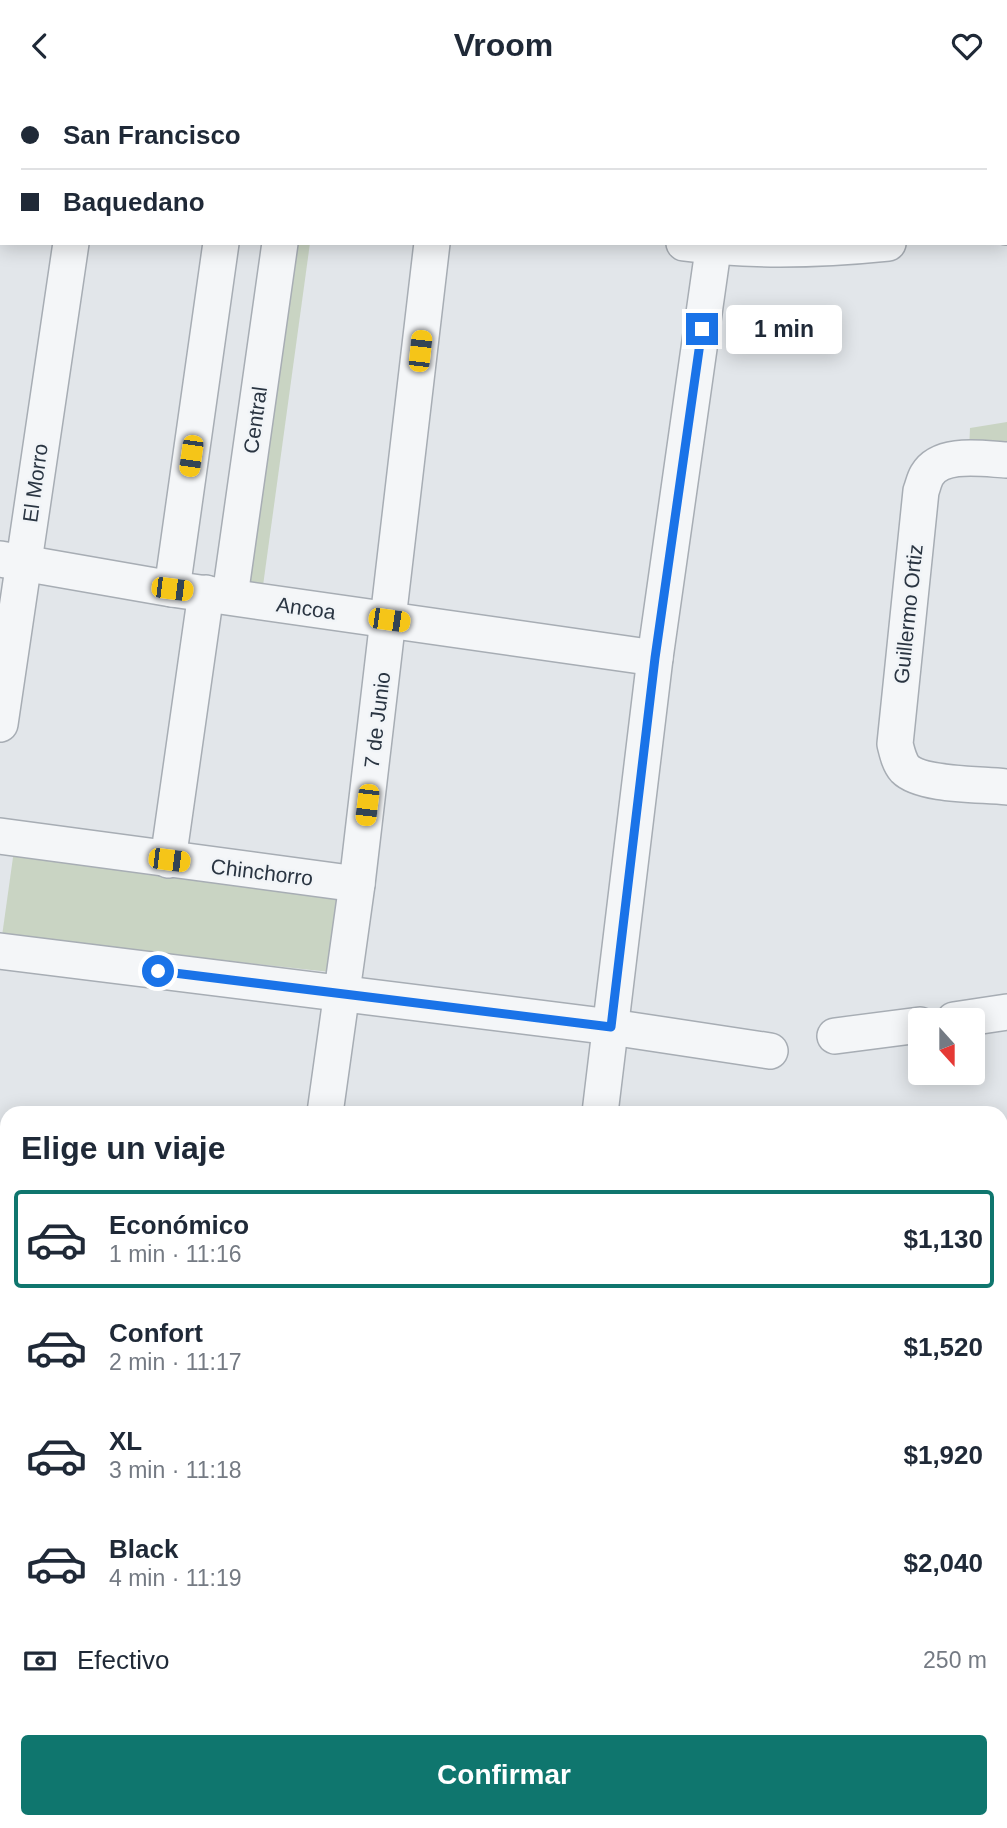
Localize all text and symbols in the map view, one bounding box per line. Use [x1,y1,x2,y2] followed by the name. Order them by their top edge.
[21,27,59,65] icon: back
[454,27,553,63] text: Vroom
[948,27,986,65] icon: heart
[63,120,241,150] text: San Francisco
[63,187,205,217] text: Baquedano
[726,305,842,353] callout: 1 min
[686,313,718,345] route end
[754,316,814,342] text: 1 min
[408,329,433,373] car
[239,385,271,455] street label: Central
[178,434,205,478] car
[18,442,52,524] street label: El Morro
[889,543,927,685] street label: Guillermo Ortiz
[150,576,195,602] car
[275,592,337,624] street label: Ancoa
[367,607,412,633] car
[360,670,394,770] street label: 7 de Junio
[355,783,380,827] car
[147,847,192,873] car
[210,854,314,890] street label: Chinchorro
[142,955,174,987] route start
[908,1008,985,1085] north arrow
[908,1008,985,1085] map controls
[21,1130,226,1166] text: Elige un viaje
[25,1208,88,1271] icon: car
[109,1210,249,1240] text: Económico
[903,1224,983,1254] text: $1,130
[109,1241,242,1267] text: 1 min · 11:16
[25,1316,88,1379] icon: car
[109,1318,203,1348] text: Confort
[903,1332,983,1362] text: $1,520
[109,1349,242,1375] text: 2 min · 11:17
[25,1424,88,1487] icon: car
[109,1426,142,1456] text: XL
[903,1440,983,1470] text: $1,920
[109,1457,242,1483] text: 3 min · 11:18
[25,1532,88,1595] icon: car
[109,1534,178,1564] text: Black
[903,1548,983,1578] text: $2,040
[109,1565,242,1591] text: 4 min · 11:19
[21,1642,59,1680] icon: cash
[77,1645,170,1675] text: Efectivo
[923,1647,987,1673] text: 250 m
[21,1735,987,1815] button: Confirmar

